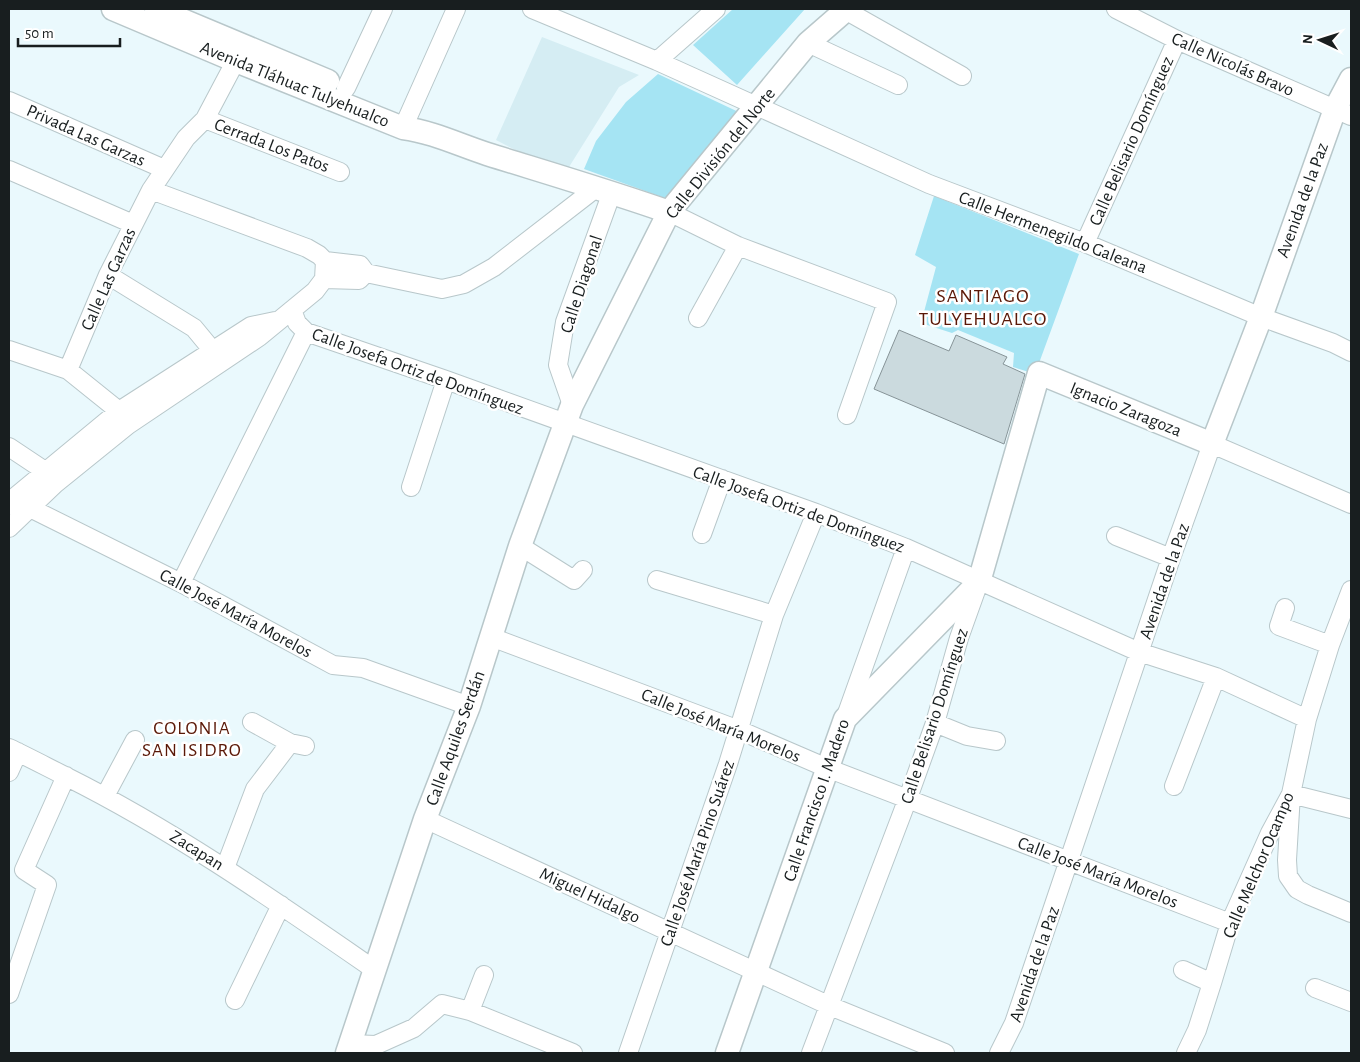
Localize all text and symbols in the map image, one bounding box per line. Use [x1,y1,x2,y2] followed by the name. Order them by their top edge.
[18,15,120,47] scale bar
[1295,15,1345,65] north arrow
[25,26,54,41] text: 50 m
[1169,30,1297,100] street label: Calle Nicolás Bravo
[1301,34,1315,45] text: N
[198,39,392,131] street label: Avenida Tláhuac Tulyehualco
[1086,54,1177,229] street label: Calle Belisario Domínguez
[663,85,779,223] street label: Calle División del Norte
[24,102,148,170] street label: Privada Las Garzas
[212,116,332,176] street label: Cerrada Los Patos
[1274,140,1332,260] street label: Avenida de la Paz
[956,189,1149,277] street label: Calle Hermenegildo Galeana
[78,225,140,333] street label: Calle Las Garzas
[558,233,606,335] street label: Calle Diagonal
[919,286,1047,329] district label: SANTIAGO TULYEHUALCO
[309,325,526,419] street label: Calle Josefa Ortiz de Domínguez
[1067,379,1184,440] street label: Ignacio Zaragoza
[690,463,907,557] street label: Calle Josefa Ortiz de Domínguez
[1137,521,1193,641] street label: Avenida de la Paz
[156,566,315,662] street label: Calle José María Morelos
[898,626,972,806] street label: Calle Belisario Domínguez
[423,669,489,808] street label: Calle Aquiles Serdán
[638,686,803,766] street label: Calle José María Morelos
[781,717,853,884] street label: Calle Francisco I. Madero
[142,719,242,760] district label: COLONIA SAN ISIDRO
[658,758,738,949] street label: Calle José María Pino Suárez
[1220,790,1298,941] street label: Calle Melchor Ocampo
[166,827,226,874] street label: Zacapan
[1015,834,1180,912] street label: Calle José María Morelos
[537,865,643,927] street label: Miguel Hidalgo
[1007,904,1063,1024] street label: Avenida de la Paz

